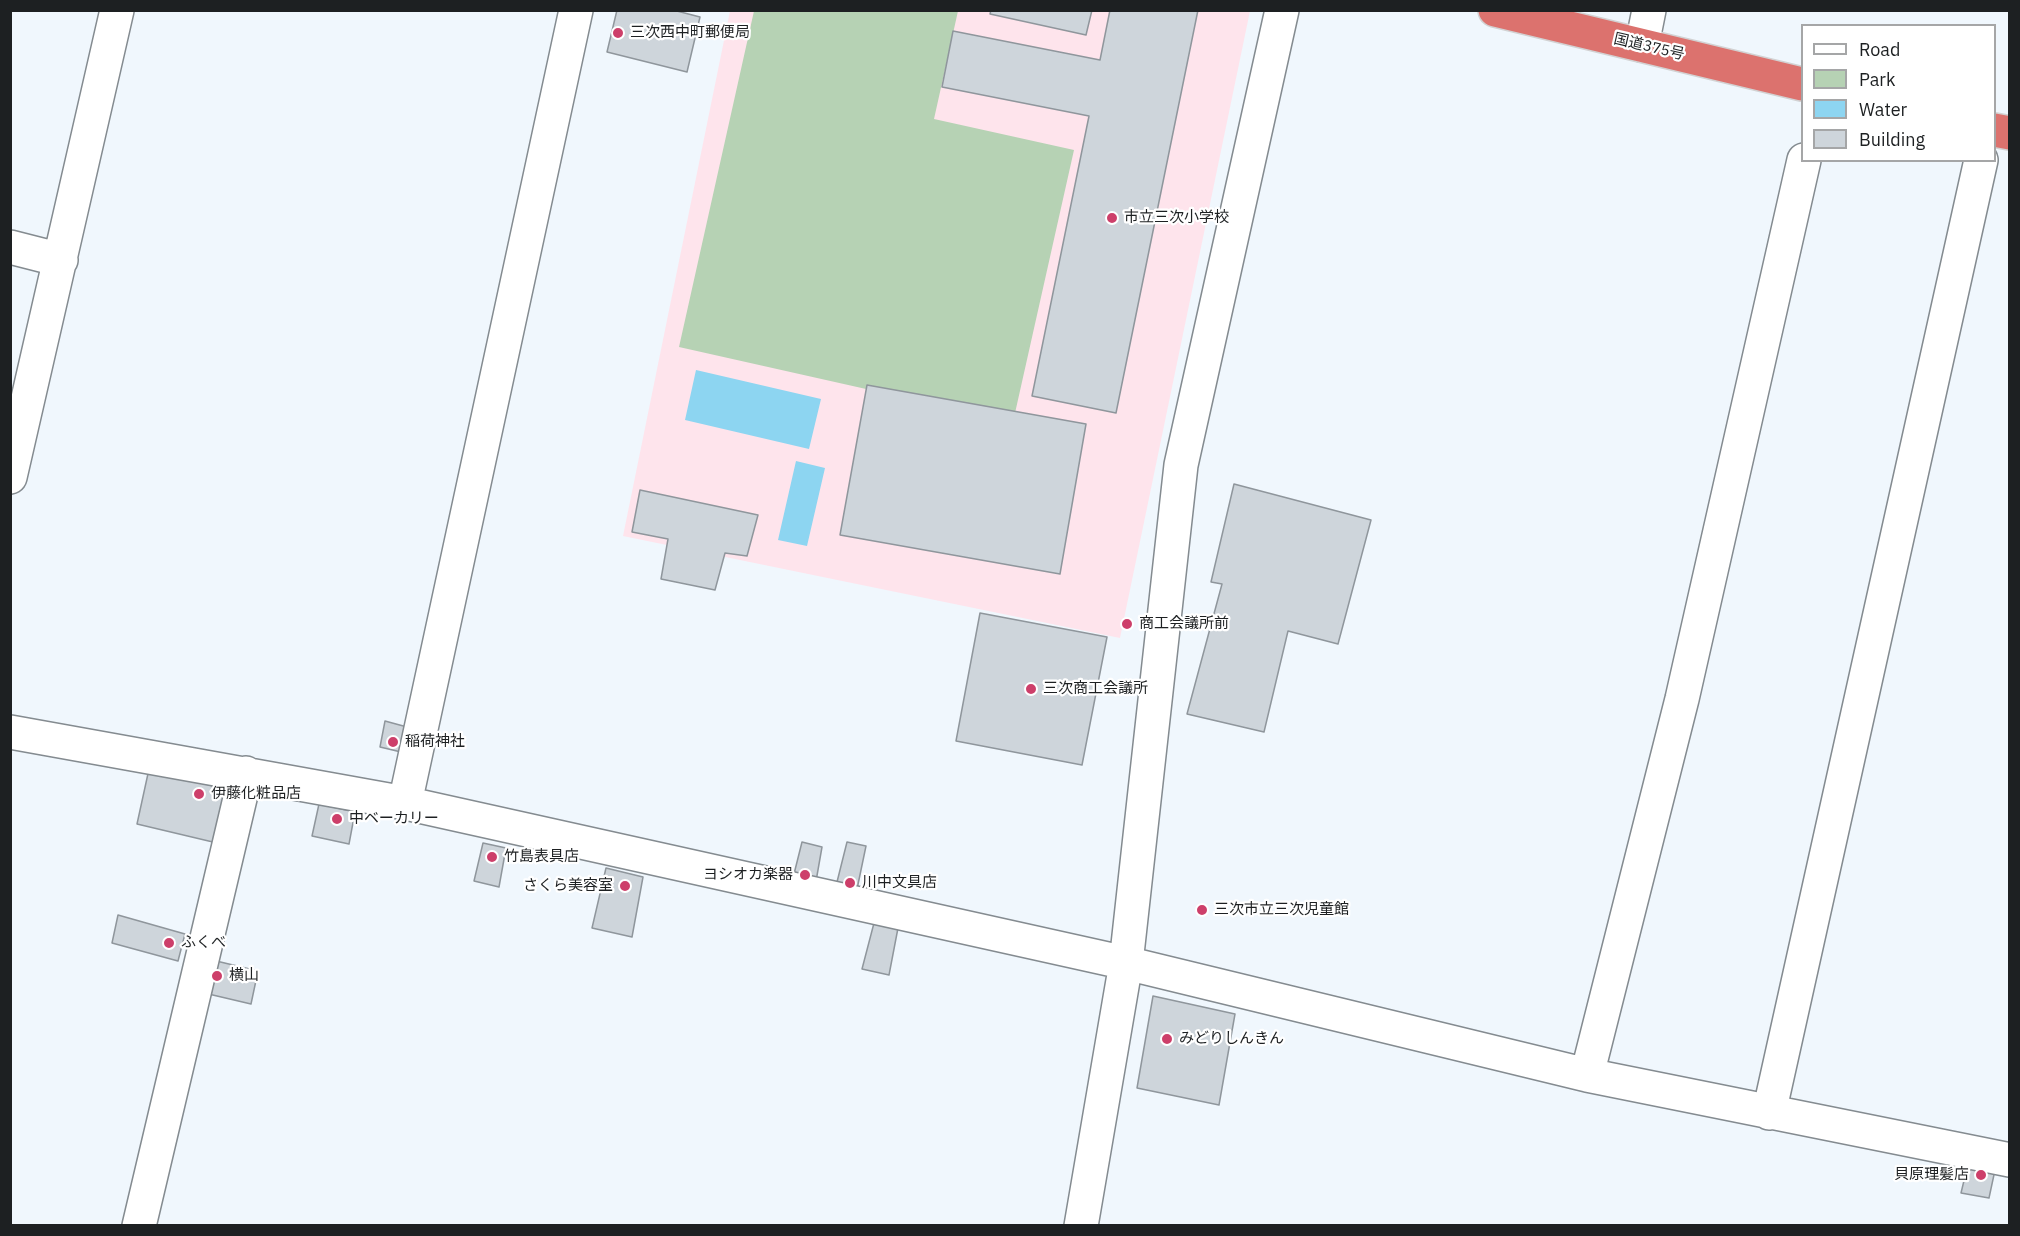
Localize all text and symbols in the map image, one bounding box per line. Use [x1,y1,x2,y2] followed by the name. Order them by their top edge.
[630,24,750,42] place label: 三次西中町郵便局
[1801,24,1996,162] legend
[611,26,625,40] marker: 三次西中町郵便局
[1612,30,1686,64] street label: 国道375号
[1859,38,1900,61] text: Road
[1859,68,1895,91] text: Park
[1859,98,1907,121] text: Water
[1859,128,1925,151] text: Building
[1124,209,1229,227] place label: 市立三次小学校
[1105,211,1119,225] marker: 市立三次小学校
[1139,615,1229,633] place label: 商工会議所前
[1120,617,1134,631] marker: 商工会議所前
[1043,680,1148,698] place label: 三次商工会議所
[1024,682,1038,696] marker: 三次商工会議所
[405,733,465,751] place label: 稲荷神社
[386,735,400,749] marker: 稲荷神社
[211,785,301,803] place label: 伊藤化粧品店
[192,787,206,801] marker: 伊藤化粧品店
[349,810,439,828] place label: 中ベーカリー
[330,812,344,826] marker: 中ベーカリー
[504,848,579,866] place label: 竹島表具店
[485,850,499,864] marker: 竹島表具店
[703,866,793,884] place label: ヨシオカ楽器
[798,868,812,882] marker: ヨシオカ楽器
[862,874,937,892] place label: 川中文具店
[843,876,857,890] marker: 川中文具店
[523,877,613,895] place label: さくら美容室
[618,879,632,893] marker: さくら美容室
[1214,901,1349,919] place label: 三次市立三次児童館
[1195,903,1209,917] marker: 三次市立三次児童館
[181,934,226,952] place label: ふくべ
[162,936,176,950] marker: ふくべ
[229,967,259,985] place label: 横山
[210,969,224,983] marker: 横山
[1179,1030,1284,1048] place label: みどりしんきん
[1160,1032,1174,1046] marker: みどりしんきん
[1894,1166,1969,1184] place label: 貝原理髪店
[1974,1168,1988,1182] marker: 貝原理髪店

